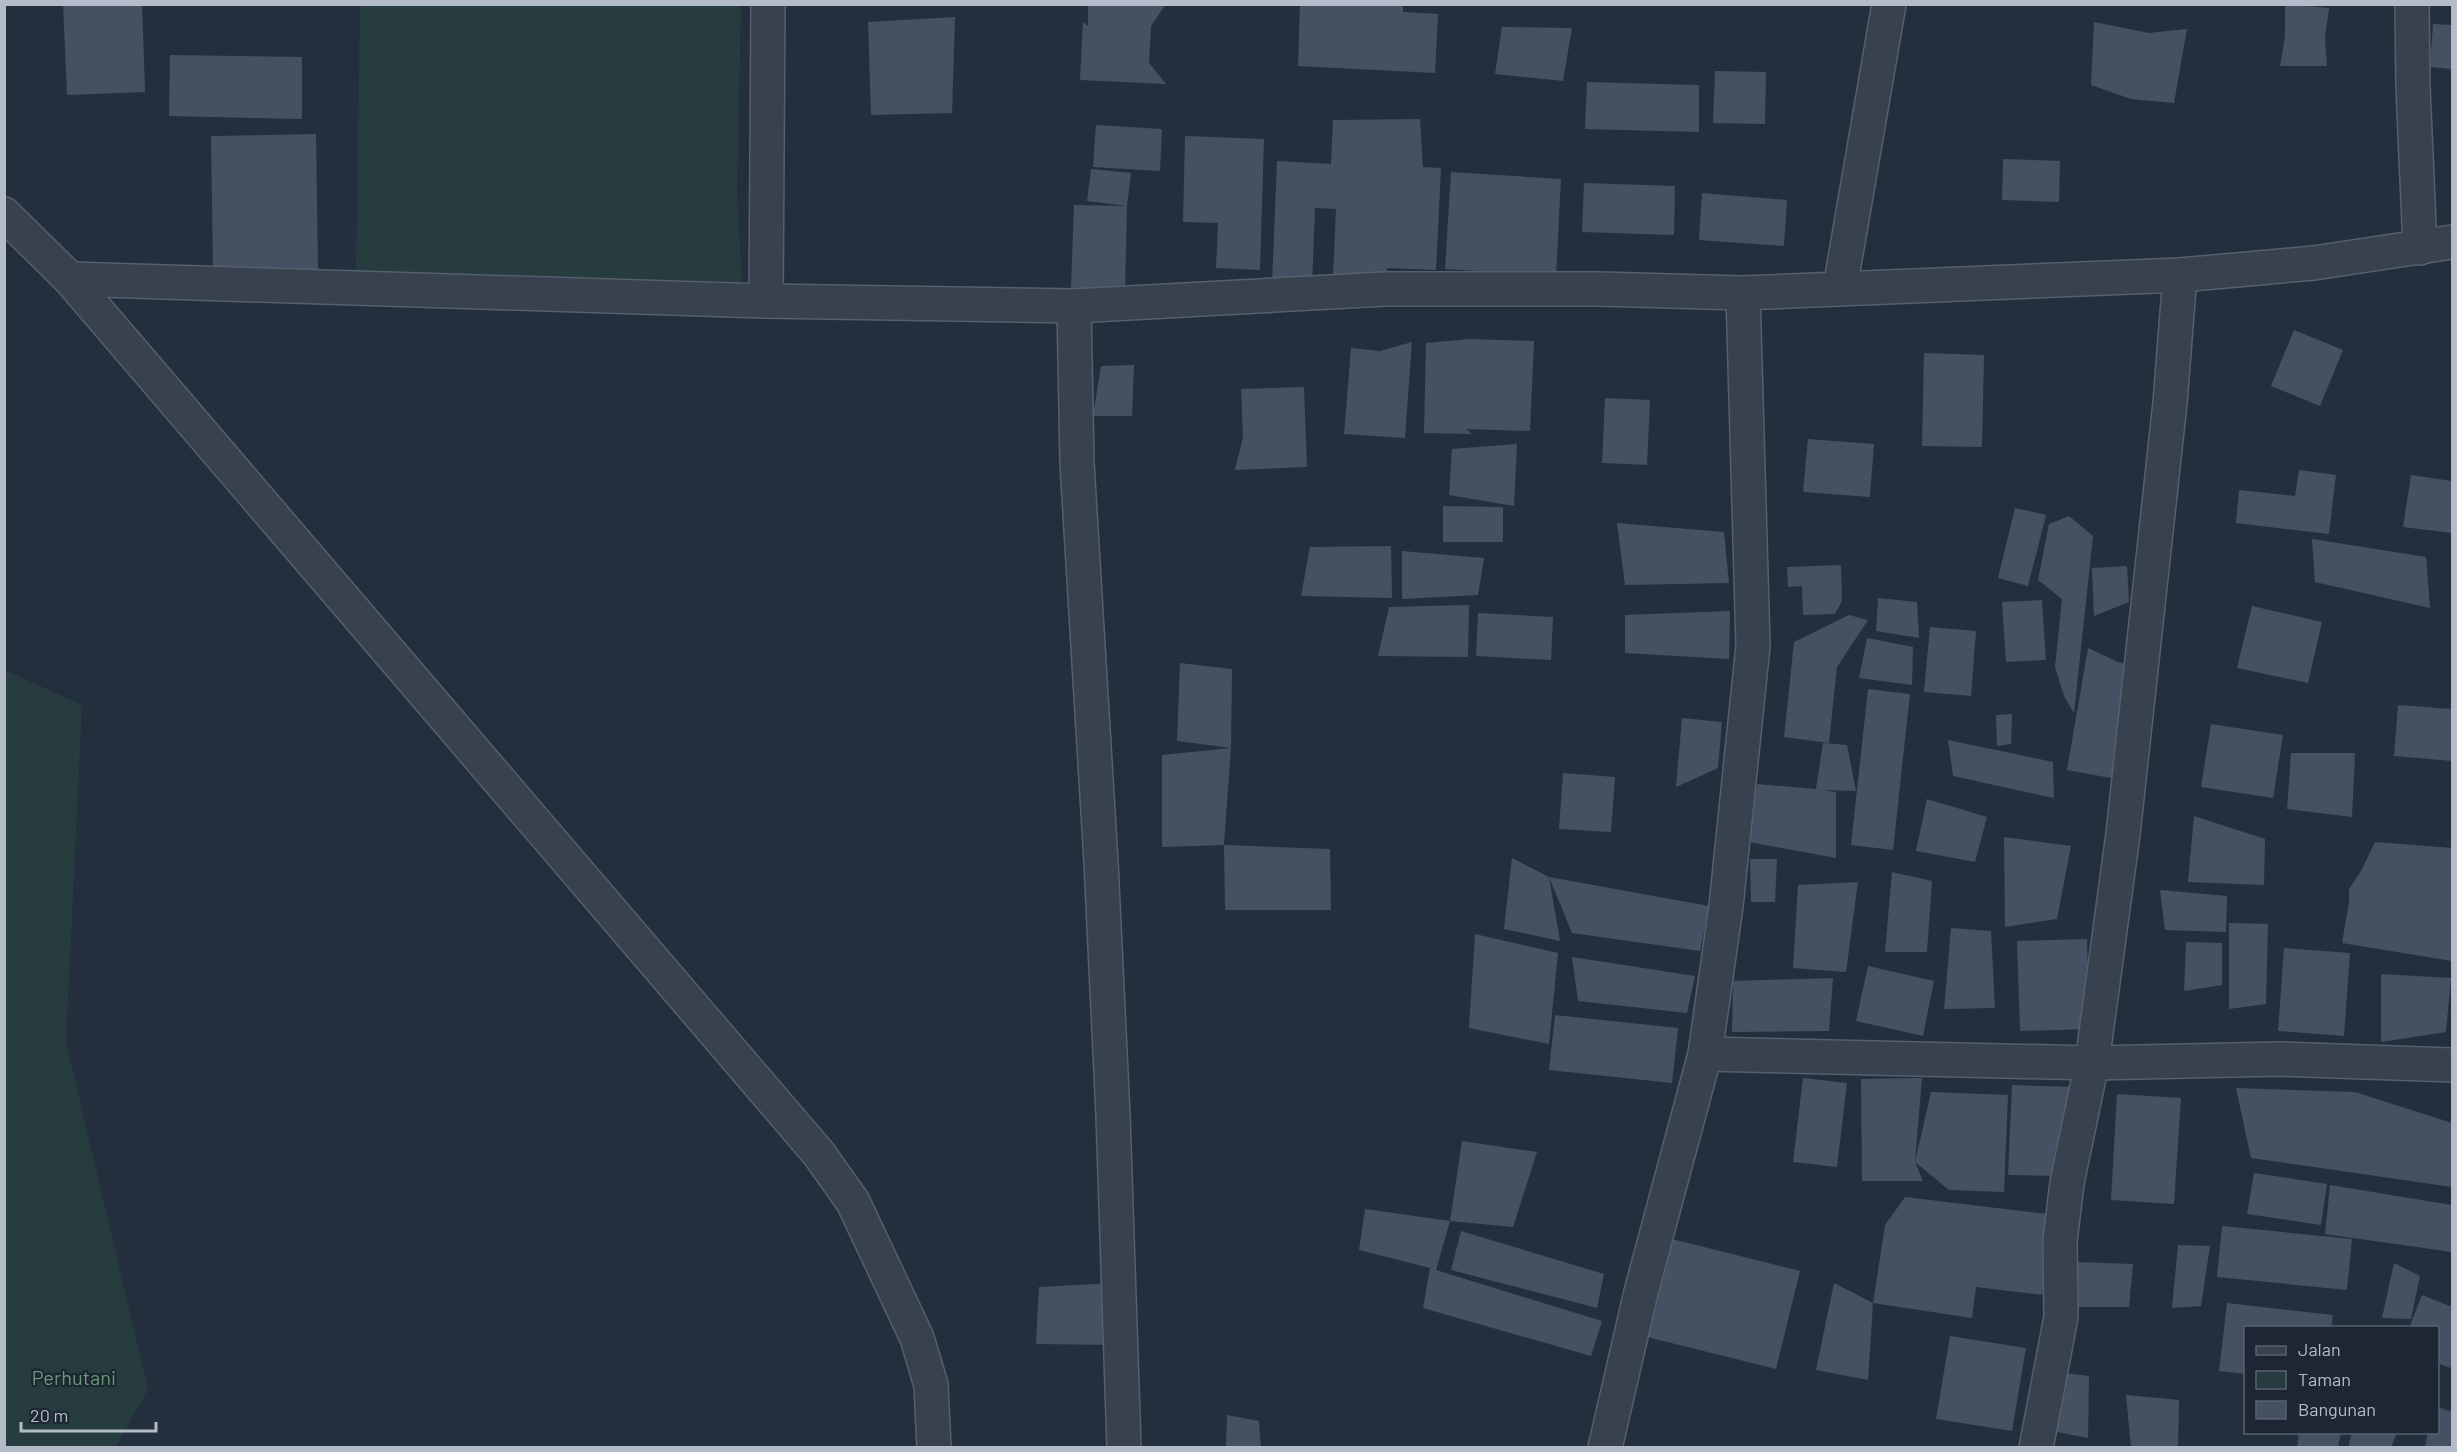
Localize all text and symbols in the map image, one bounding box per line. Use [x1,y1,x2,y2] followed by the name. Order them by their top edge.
[2244,1326,2439,1434] legend
[2298,1338,2341,1360] text: Jalan
[32,1365,116,1389] park label: Perhutani
[2298,1368,2351,1390] text: Taman
[21,1395,156,1433] scale bar
[2298,1398,2376,1420] text: Bangunan
[30,1404,68,1426] text: 20 m

